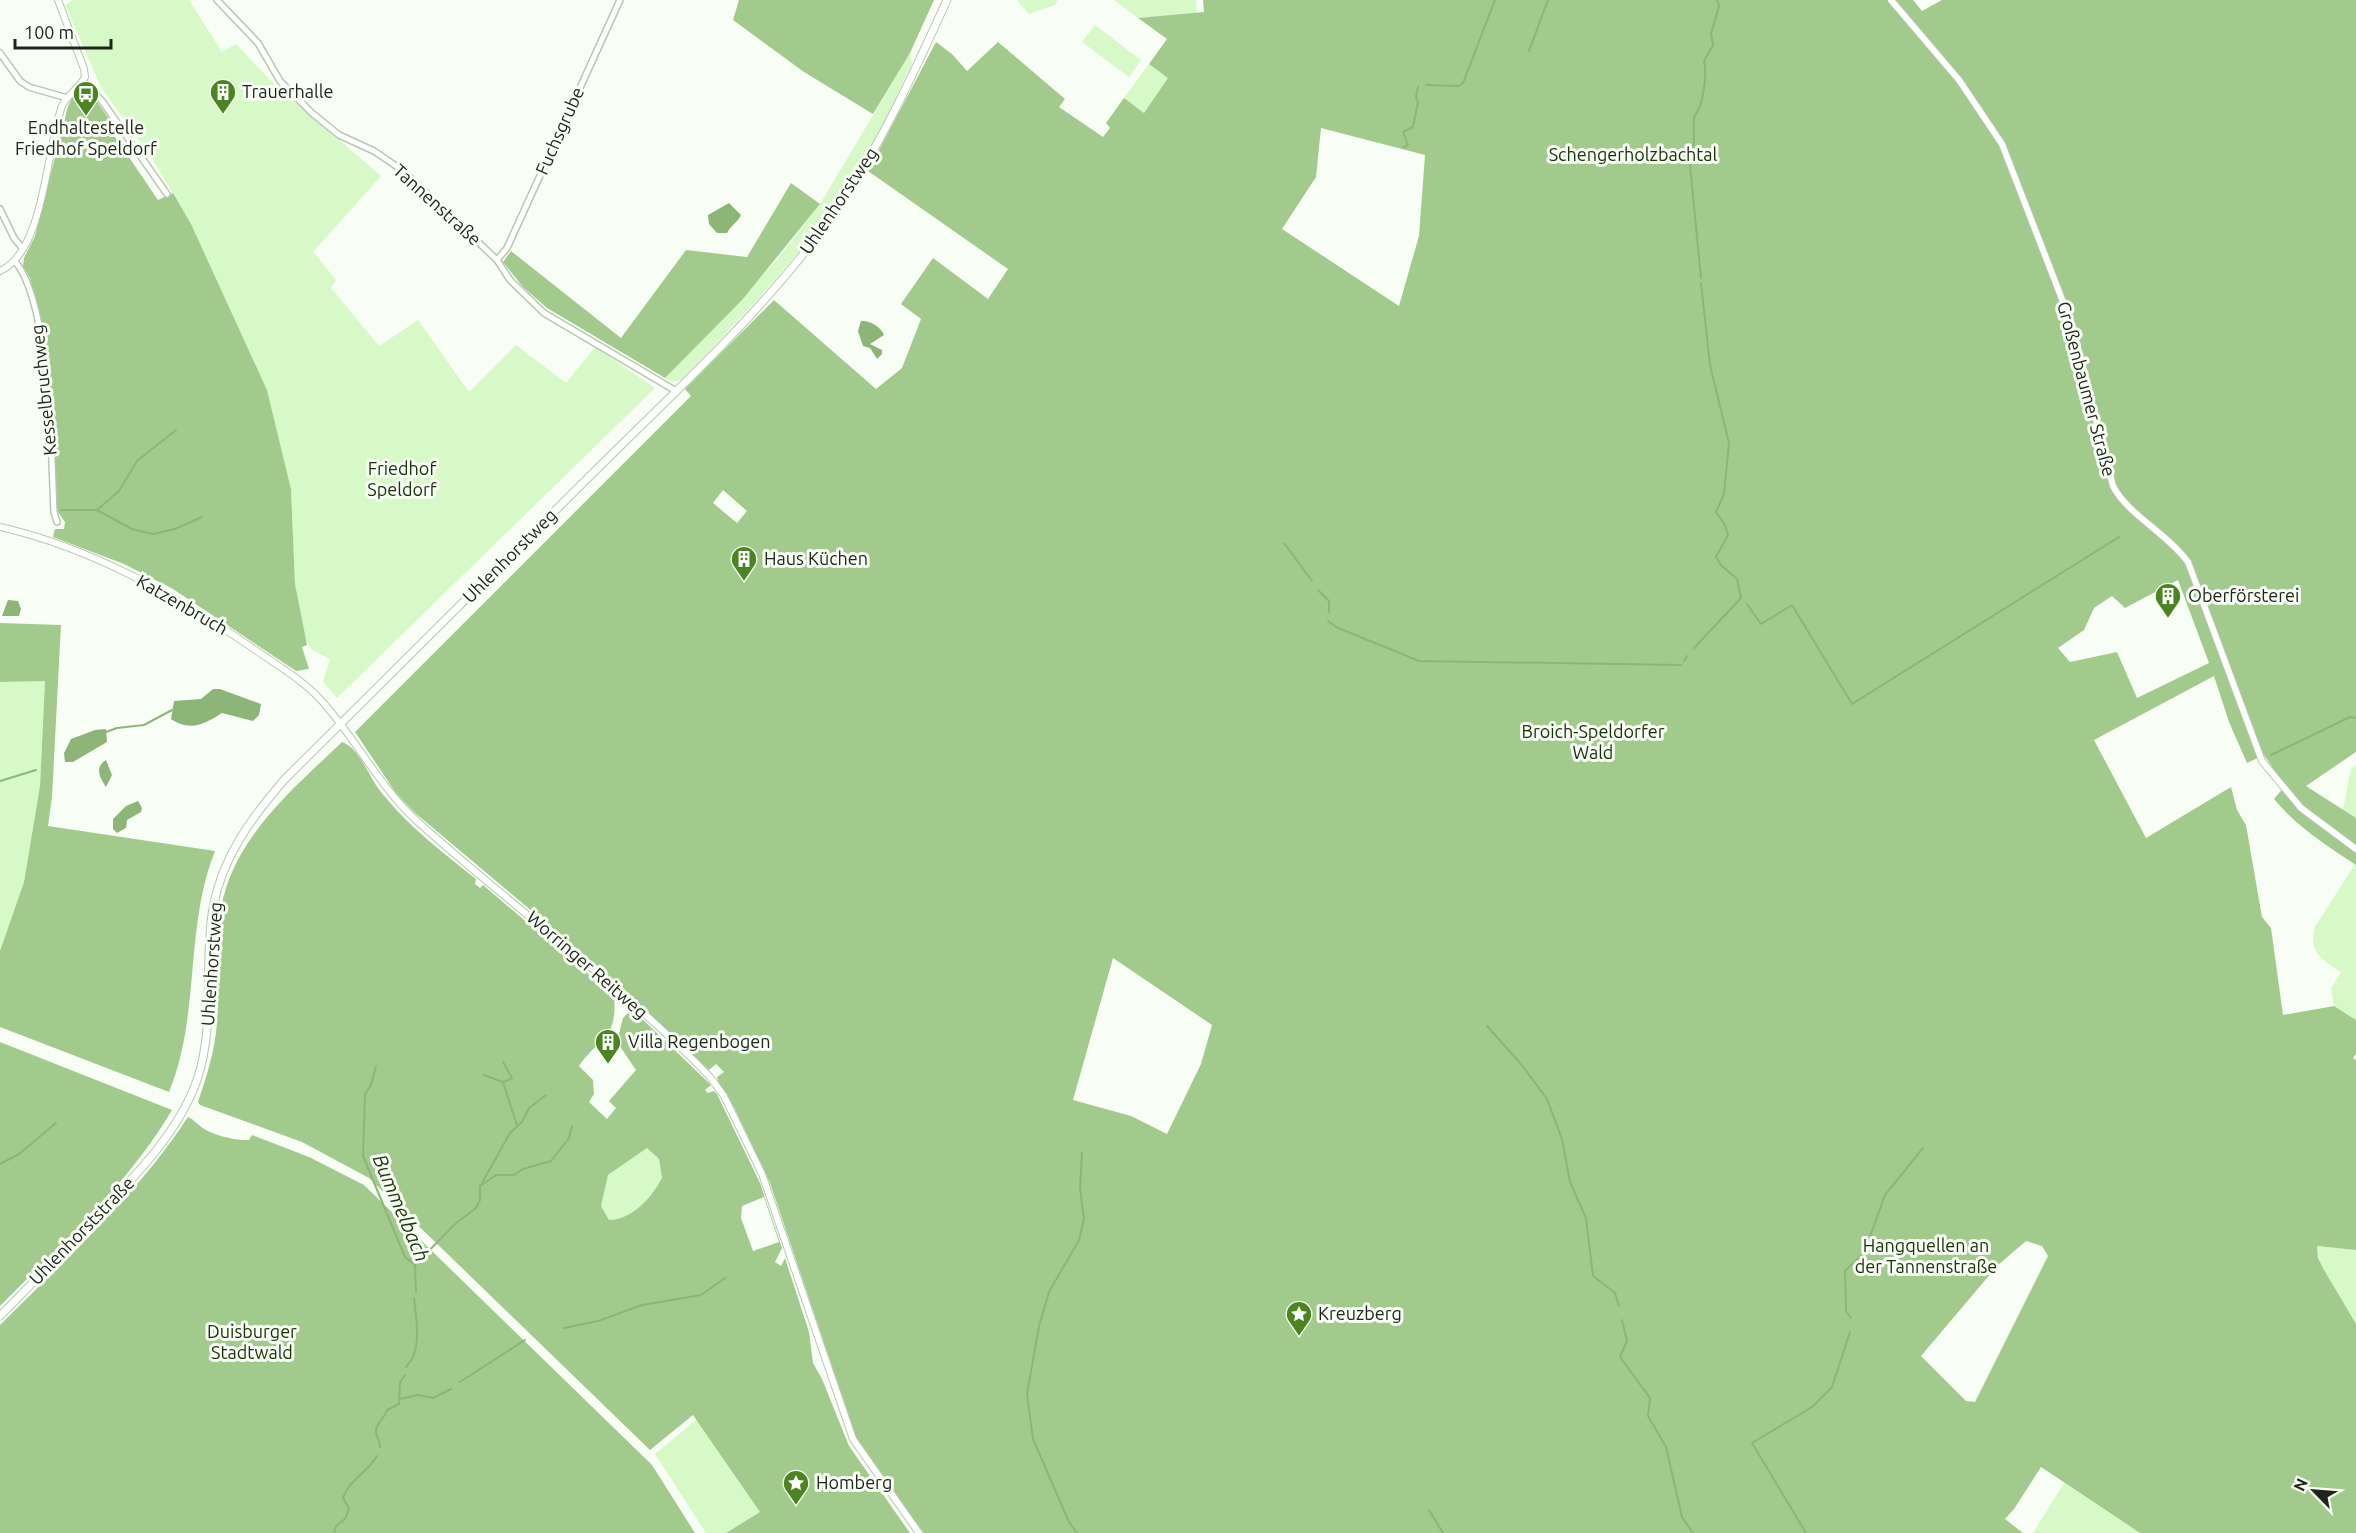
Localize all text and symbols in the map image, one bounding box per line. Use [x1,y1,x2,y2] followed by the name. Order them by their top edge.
[15,12,111,50] scale bar
[24,22,74,42] text: 100 m
[208,77,238,115] building icon: Trauerhalle
[71,79,101,117] bus stop icon: Endhaltestelle Friedhof Speldorf
[242,81,333,101] place label: Trauerhalle
[531,84,587,178] street label: Fuchsgrube
[15,117,157,158] place label: Endhaltestelle Friedhof Speldorf
[795,143,881,258] street label: Uhlenhorstweg
[1549,144,1718,164] park label: Schengerholzbachtal
[390,160,486,249] street label: Tannenstraße
[2054,299,2120,478] street label: Großenbaumer Straße
[26,324,60,457] street label: Kesselbruchweg
[367,458,437,499] park label: Friedhof Speldorf
[458,504,560,606] street label: Uhlenhorstweg
[729,544,759,582] building icon: Haus Küchen
[764,548,868,568] place label: Haus Küchen
[133,570,232,638] street label: Katzenbruch
[2153,581,2183,619] building icon: Oberförsterei
[2188,585,2299,605] place label: Oberförsterei
[1521,721,1665,762] park label: Broich-Speldorfer Wald
[197,901,225,1027] street label: Uhlenhorstweg
[523,906,652,1022] street label: Worringer Reitweg
[593,1027,623,1065] building icon: Villa Regenbogen
[628,1031,771,1051] place label: Villa Regenbogen
[369,1151,434,1265] water label: Bummelbach
[25,1172,138,1288] street label: Uhlenhorststraße
[1855,1235,1997,1276] park label: Hangquellen an der Tannenstraße
[1284,1299,1314,1337] place icon: Kreuzberg
[1318,1303,1402,1323] place label: Kreuzberg
[207,1321,297,1362] park label: Duisburger Stadtwald
[2284,1461,2344,1521] north arrow
[781,1468,811,1506] place icon: Homberg
[816,1472,892,1492] place label: Homberg
[2290,1475,2311,1494] text: N

